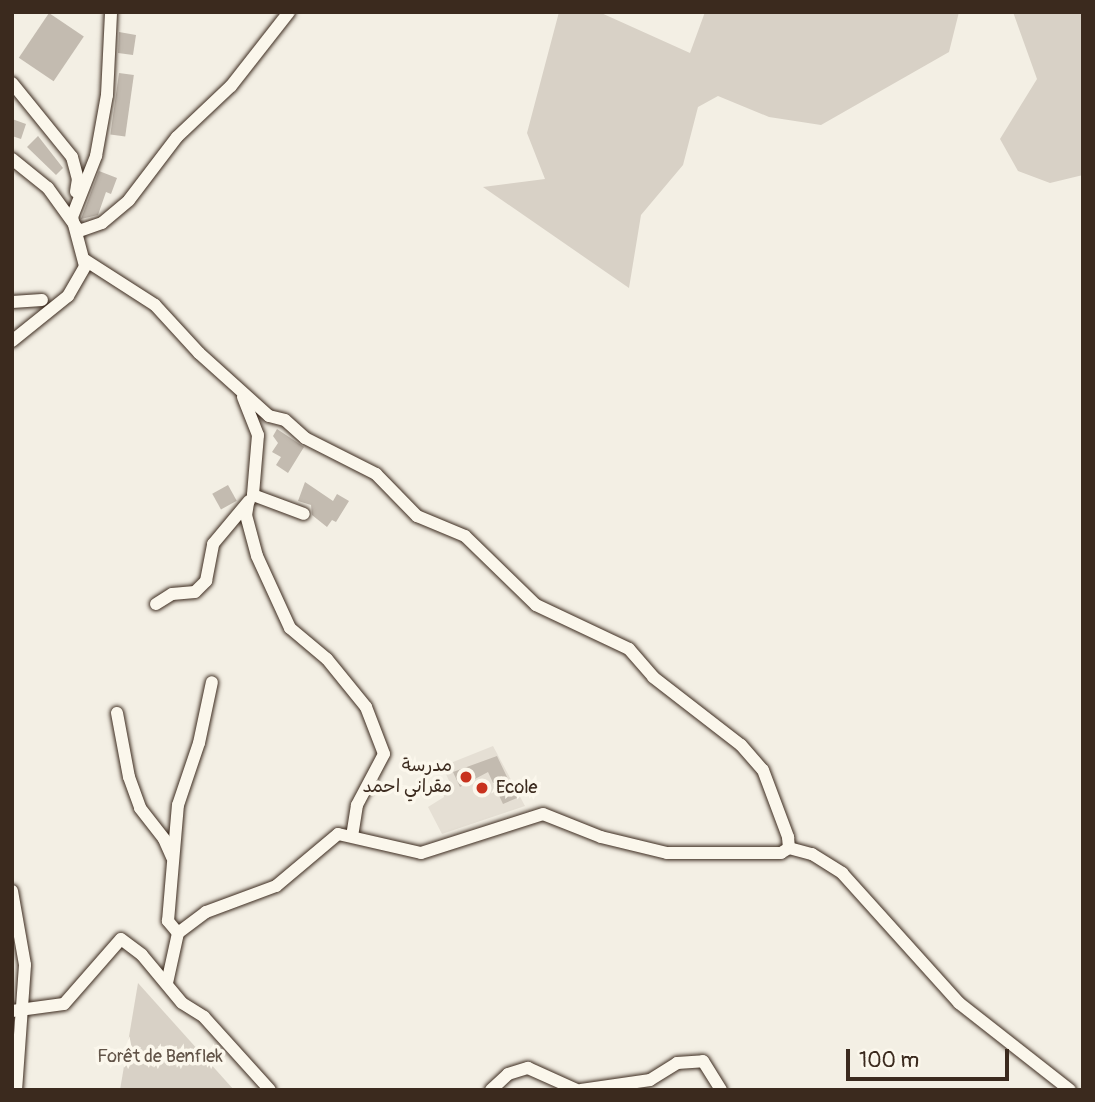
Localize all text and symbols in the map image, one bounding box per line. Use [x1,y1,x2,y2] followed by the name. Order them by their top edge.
[362,756,452,798] place label: مدرسة مقراني احمد
[458,769,474,785] marker: مدرسة مقراني احمد
[496,777,537,799] place label: Ecole
[474,780,490,796] marker: Ecole
[850,1036,1013,1080] scale bar
[97,1046,223,1068] park label: Forêt de Benflek
[859,1047,919,1074] text: 100 m

